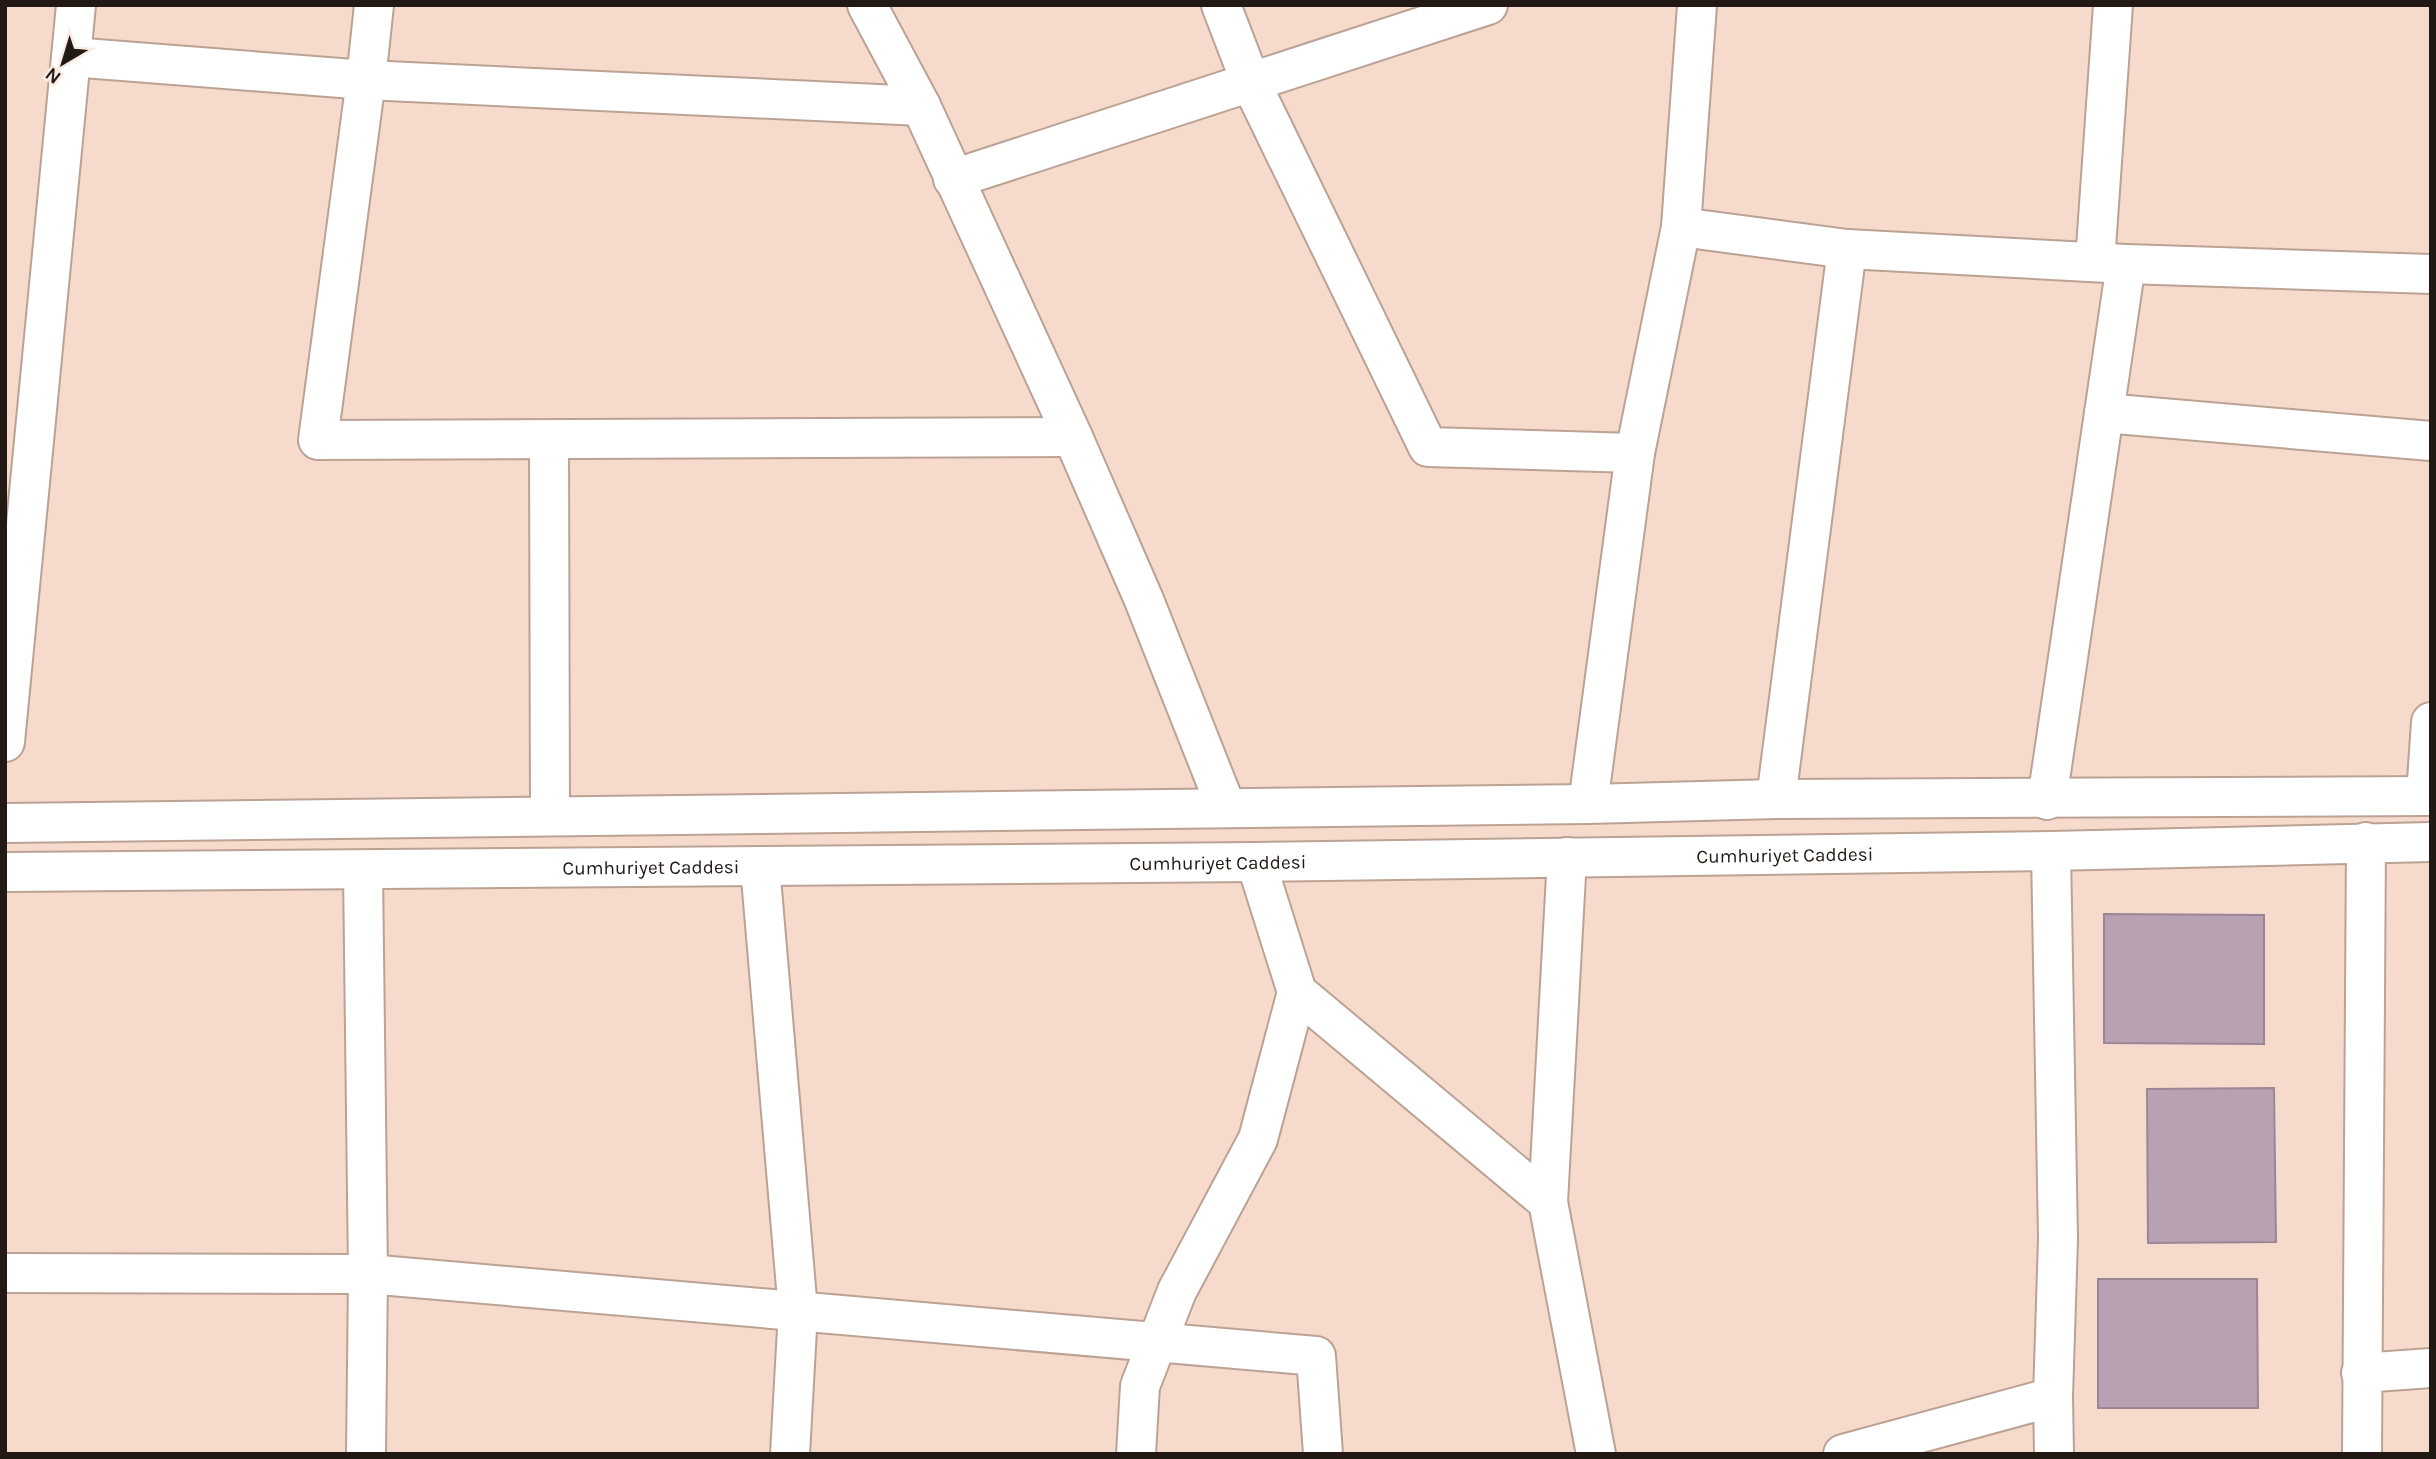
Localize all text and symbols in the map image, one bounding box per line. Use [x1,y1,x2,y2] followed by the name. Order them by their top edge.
[28,28,98,98] north arrow
[41,63,65,88] text: N
[1696,843,1874,868] street label: Cumhuriyet Caddesi
[1129,851,1307,875] street label: Cumhuriyet Caddesi
[562,856,740,880] street label: Cumhuriyet Caddesi

